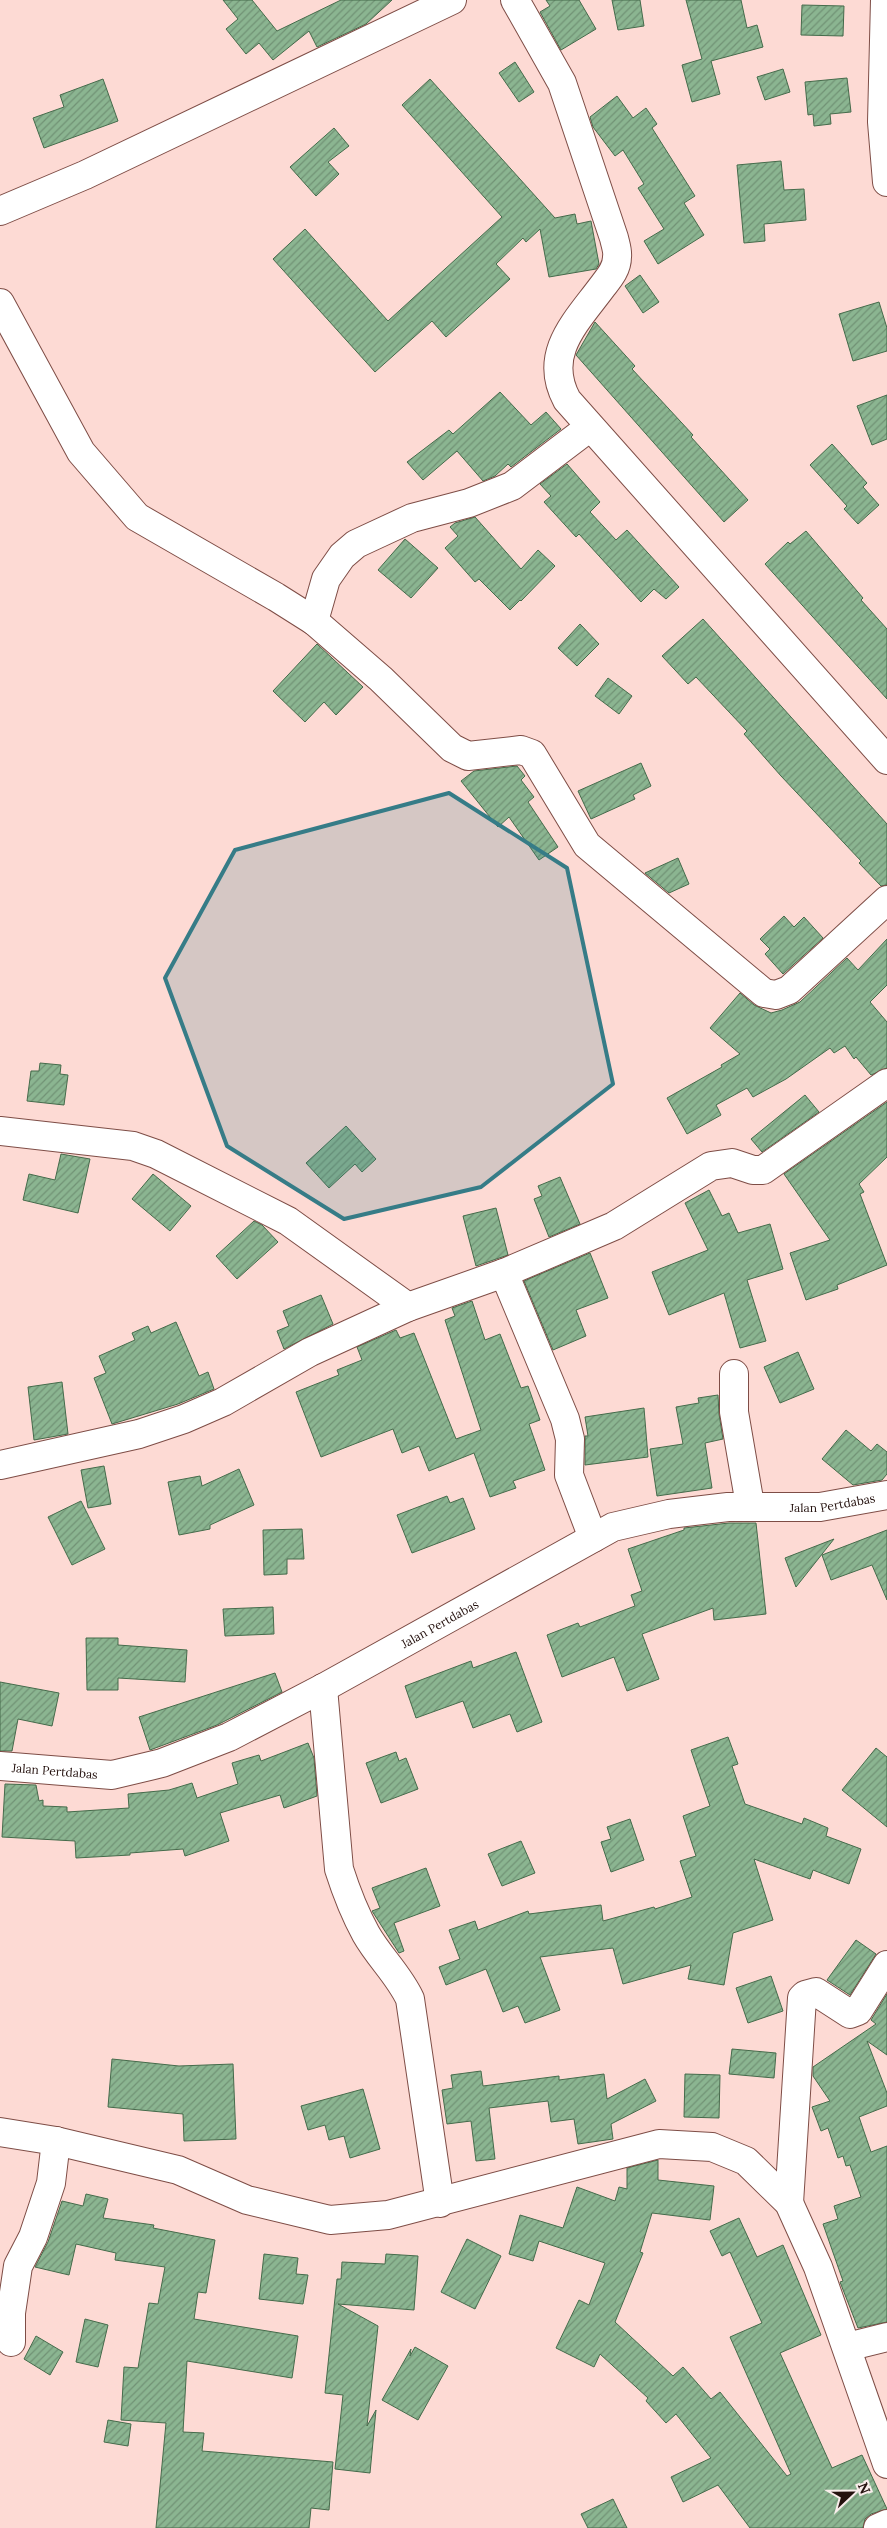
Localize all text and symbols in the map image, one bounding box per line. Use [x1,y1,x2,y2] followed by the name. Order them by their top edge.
[789,1490,877,1515] street label: Jalan Pertdabas
[397,1596,481,1651] street label: Jalan Pertdabas
[10,1759,99,1781] street label: Jalan Pertdabas
[827,2468,877,2518] north arrow
[854,2480,874,2497] text: N

